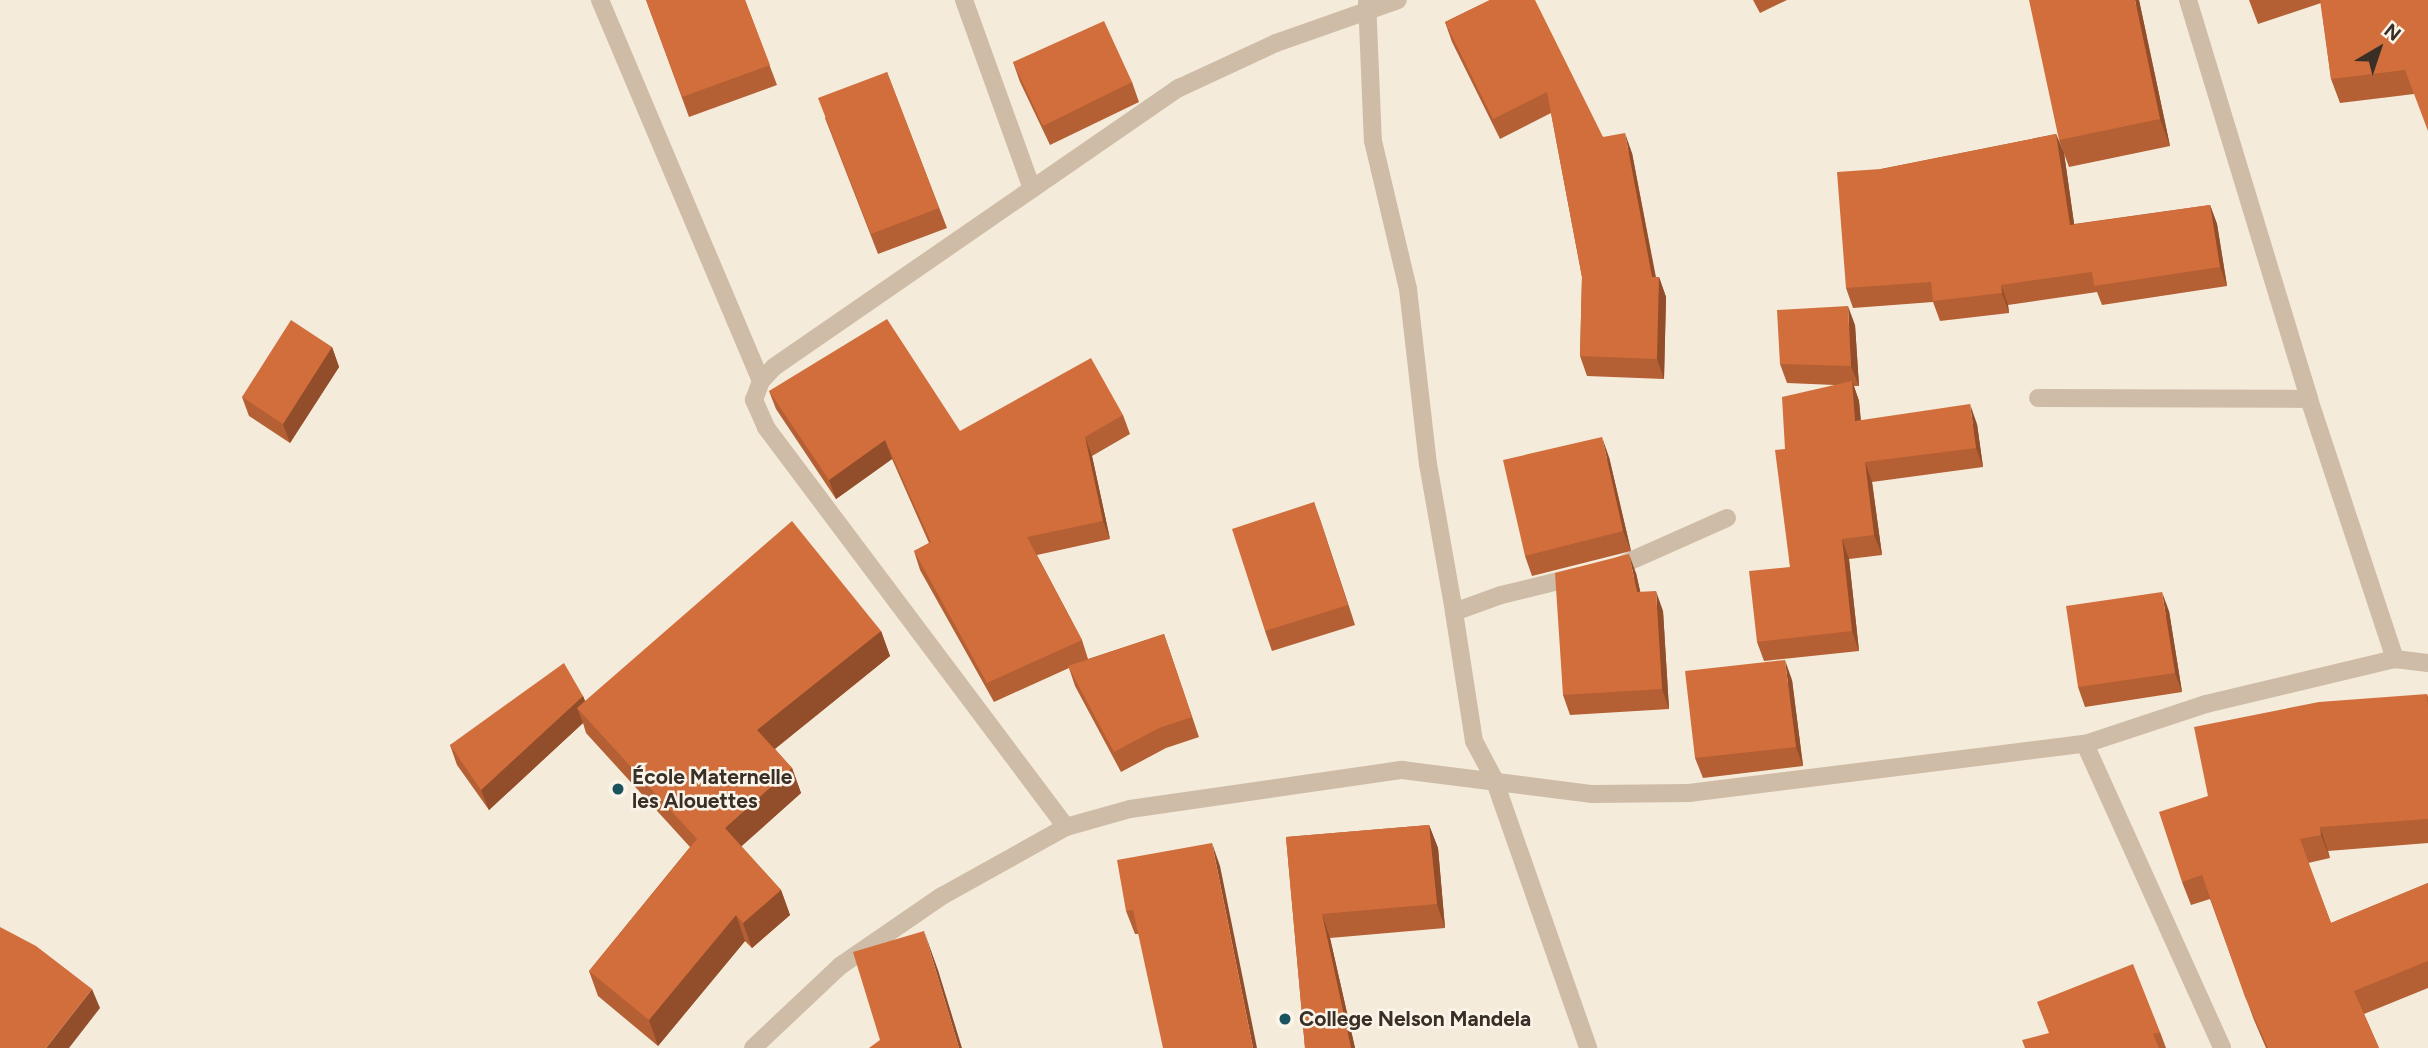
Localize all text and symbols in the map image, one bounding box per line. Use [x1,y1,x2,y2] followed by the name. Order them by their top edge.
[2344,14,2414,84] north arrow
[2380,19,2405,46] text: N
[632,764,792,814] place label: École Maternelle les Alouettes
[610,781,626,797] marker: École Maternelle les Alouettes
[1299,1006,1531,1032] place label: College Nelson Mandela
[1277,1011,1293,1027] marker: College Nelson Mandela

